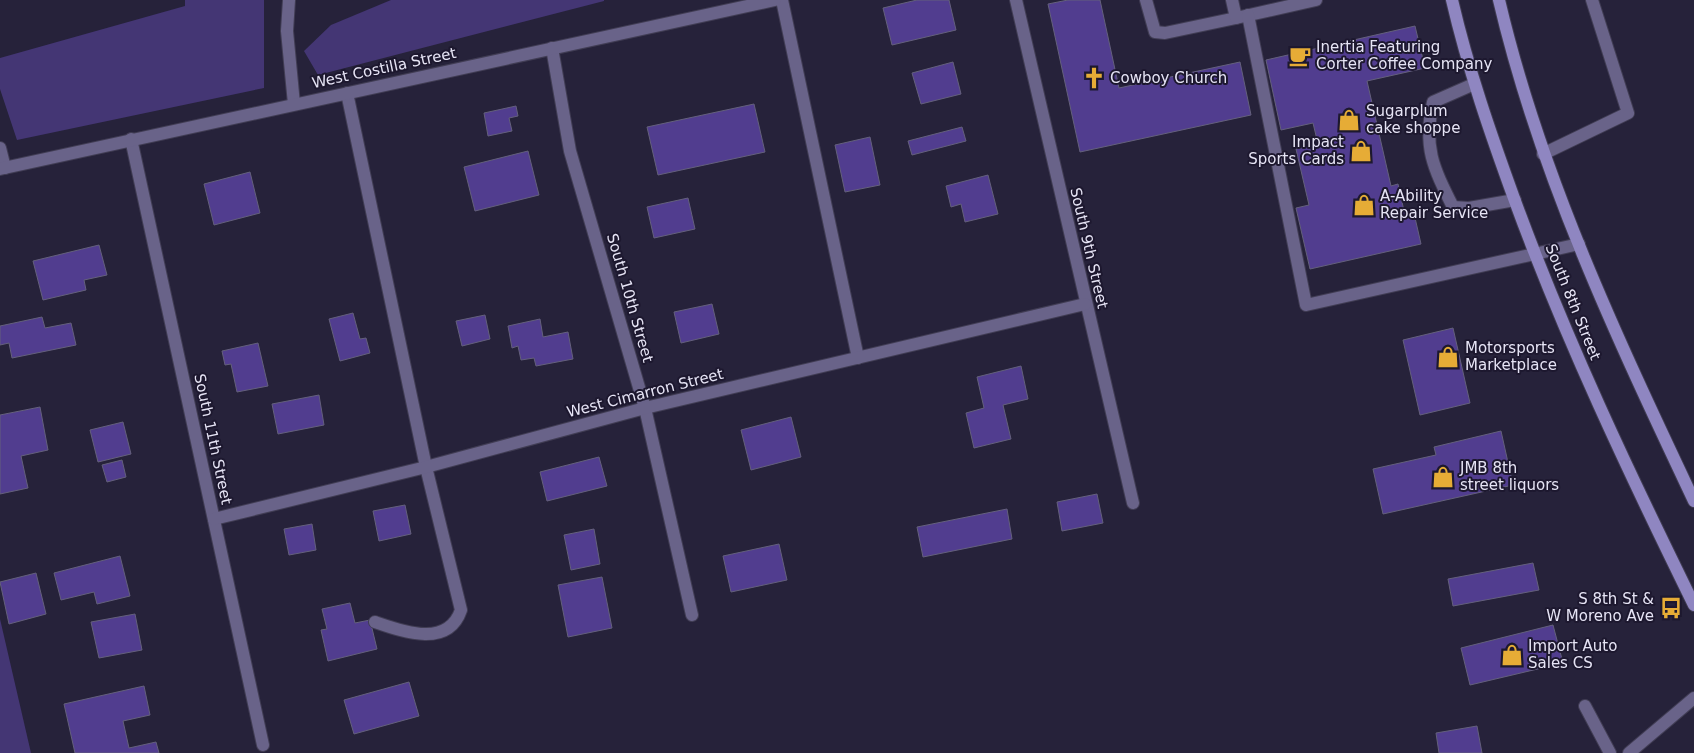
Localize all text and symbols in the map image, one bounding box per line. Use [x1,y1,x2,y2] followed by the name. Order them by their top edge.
[1316,38,1493,73] place label: Inertia Featuring Corter Coffee Company
[1287,43,1313,69] cafe icon: Inertia Featuring Corter Coffee Company
[310,44,458,92] street label: West Costilla Street
[1081,65,1107,91] church icon: Cowboy Church
[1110,69,1227,87] place label: Cowboy Church
[1366,102,1460,137] place label: Sugarplum cake shoppe
[1336,107,1362,133] shop icon: Sugarplum cake shoppe
[1248,133,1344,168] place label: Impact Sports Cards
[1348,138,1374,164] shop icon: Impact Sports Cards
[1066,186,1112,310] street label: South 9th Street
[1380,187,1488,222] place label: A-Ability Repair Service
[1351,192,1377,218] shop icon: A-Ability Repair Service
[603,232,657,365] street label: South 10th Street
[1541,241,1605,363] street label: South 8th Street
[1465,339,1557,374] place label: Motorsports Marketplace
[1435,344,1461,370] shop icon: Motorsports Marketplace
[565,365,725,421] street label: West Cimarron Street
[190,372,236,506] street label: South 11th Street
[1459,459,1559,494] place label: JMB 8th street liquors
[1430,464,1456,490] shop icon: JMB 8th street liquors
[1546,590,1654,625] place label: S 8th St & W Moreno Ave
[1658,595,1684,621] bus stop icon: S 8th St & W Moreno Ave
[1528,637,1617,672] place label: Import Auto Sales CS
[1499,642,1525,668] shop icon: Import Auto Sales CS

